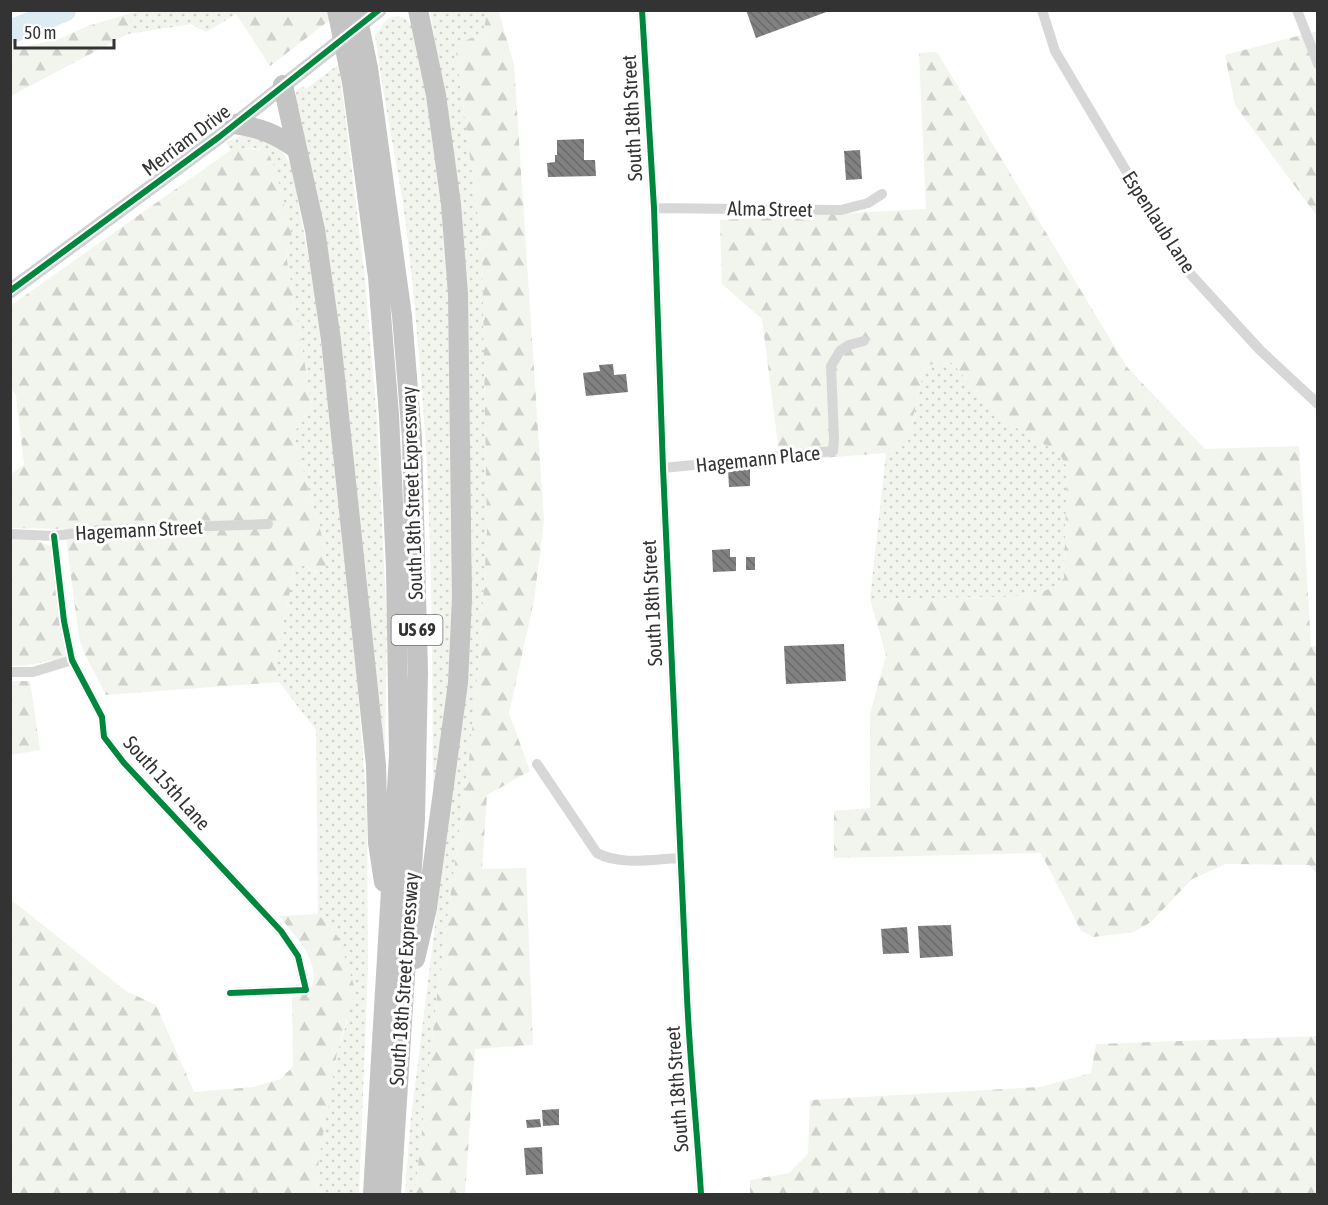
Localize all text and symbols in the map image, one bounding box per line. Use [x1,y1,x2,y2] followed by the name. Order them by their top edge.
[15,12,114,50] scale bar
[24,22,56,43] text: 50 m
[617,54,646,182] street label: South 18th Street
[137,99,234,180] street label: Merriam Drive
[1118,167,1201,277] street label: Espenlaub Lane
[727,196,813,221] street label: Alma Street
[396,386,427,600] street label: South 18th Street Expressway
[695,441,821,476] street label: Hagemann Place
[74,515,204,544] street label: Hagemann Street
[637,539,666,667] street label: South 18th Street
[392,615,442,645] road number: US 69
[119,731,216,834] street label: South 15th Lane
[385,872,422,1086] street label: South 18th Street Expressway
[661,1025,692,1153] street label: South 18th Street

